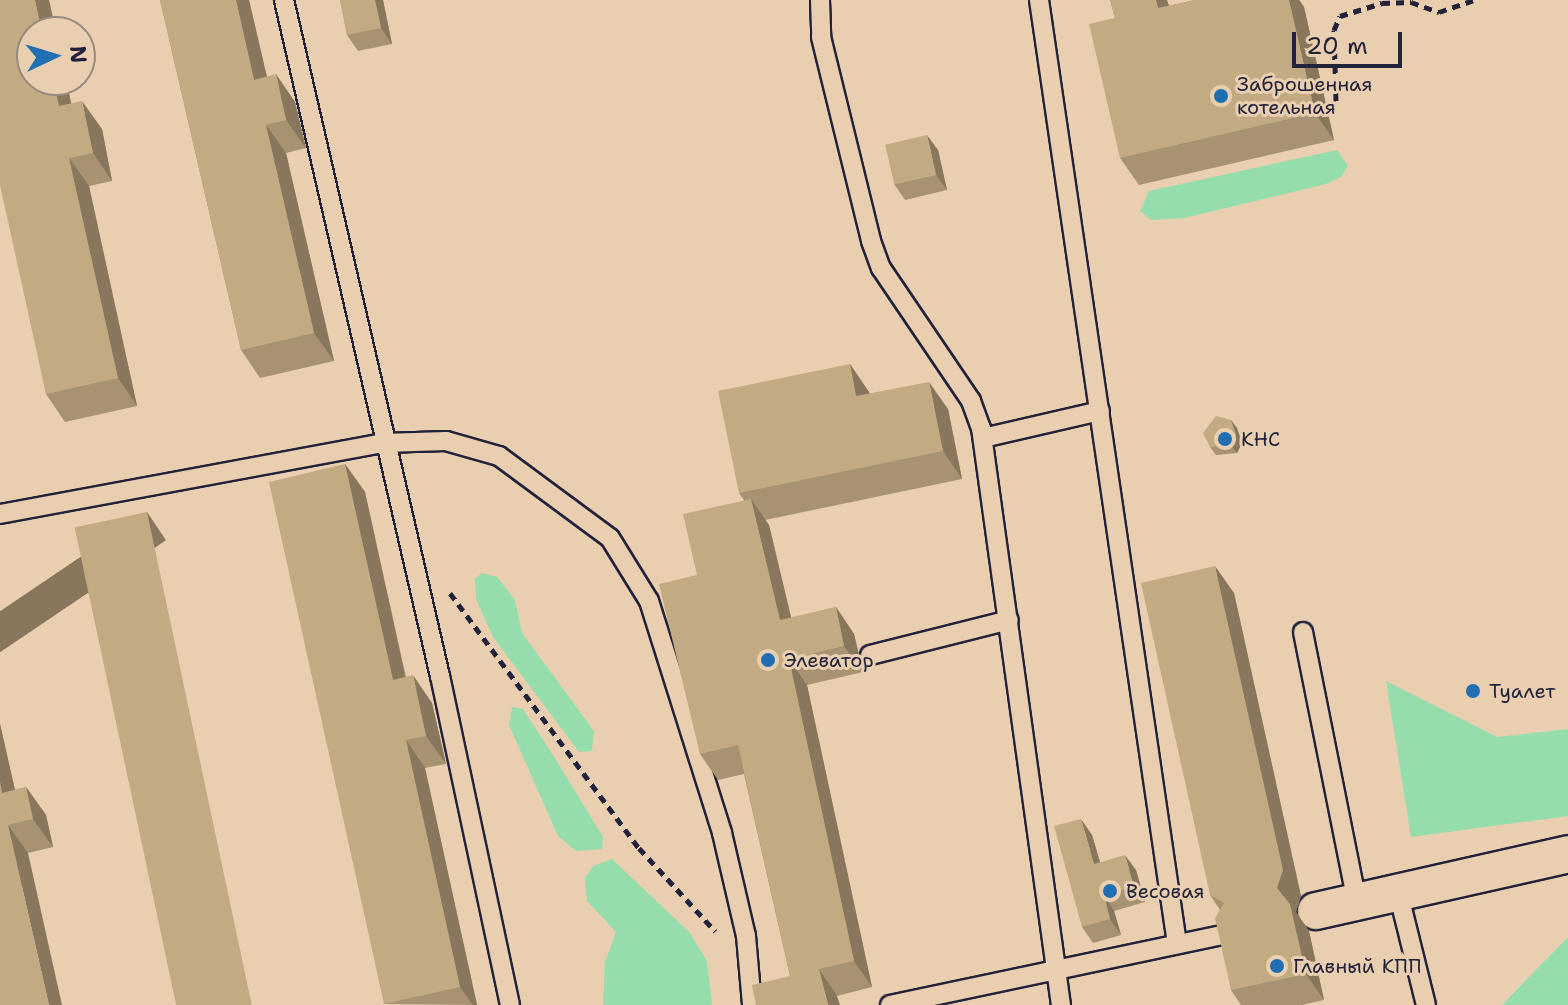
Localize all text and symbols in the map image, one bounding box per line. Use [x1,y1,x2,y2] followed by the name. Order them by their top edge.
[16,16,96,96] north arrow
[1296,16,1406,66] scale bar
[1306,30,1368,62] text: 20 m
[63,45,94,64] text: N
[1237,72,1373,119] place label: Заброшенная котельная
[1212,87,1230,105] marker: Заброшенная котельная
[1241,427,1280,451] place label: КНС
[1216,430,1234,448] marker: КНС
[784,648,874,672] place label: Элеватор
[759,651,777,669] marker: Элеватор
[1489,679,1555,703] place label: Туалет
[1464,682,1482,700] marker: Туалет
[1126,879,1205,903] place label: Весовая
[1101,882,1119,900] marker: Весовая
[1293,954,1421,978] place label: Главный КПП
[1268,957,1286,975] marker: Главный КПП

